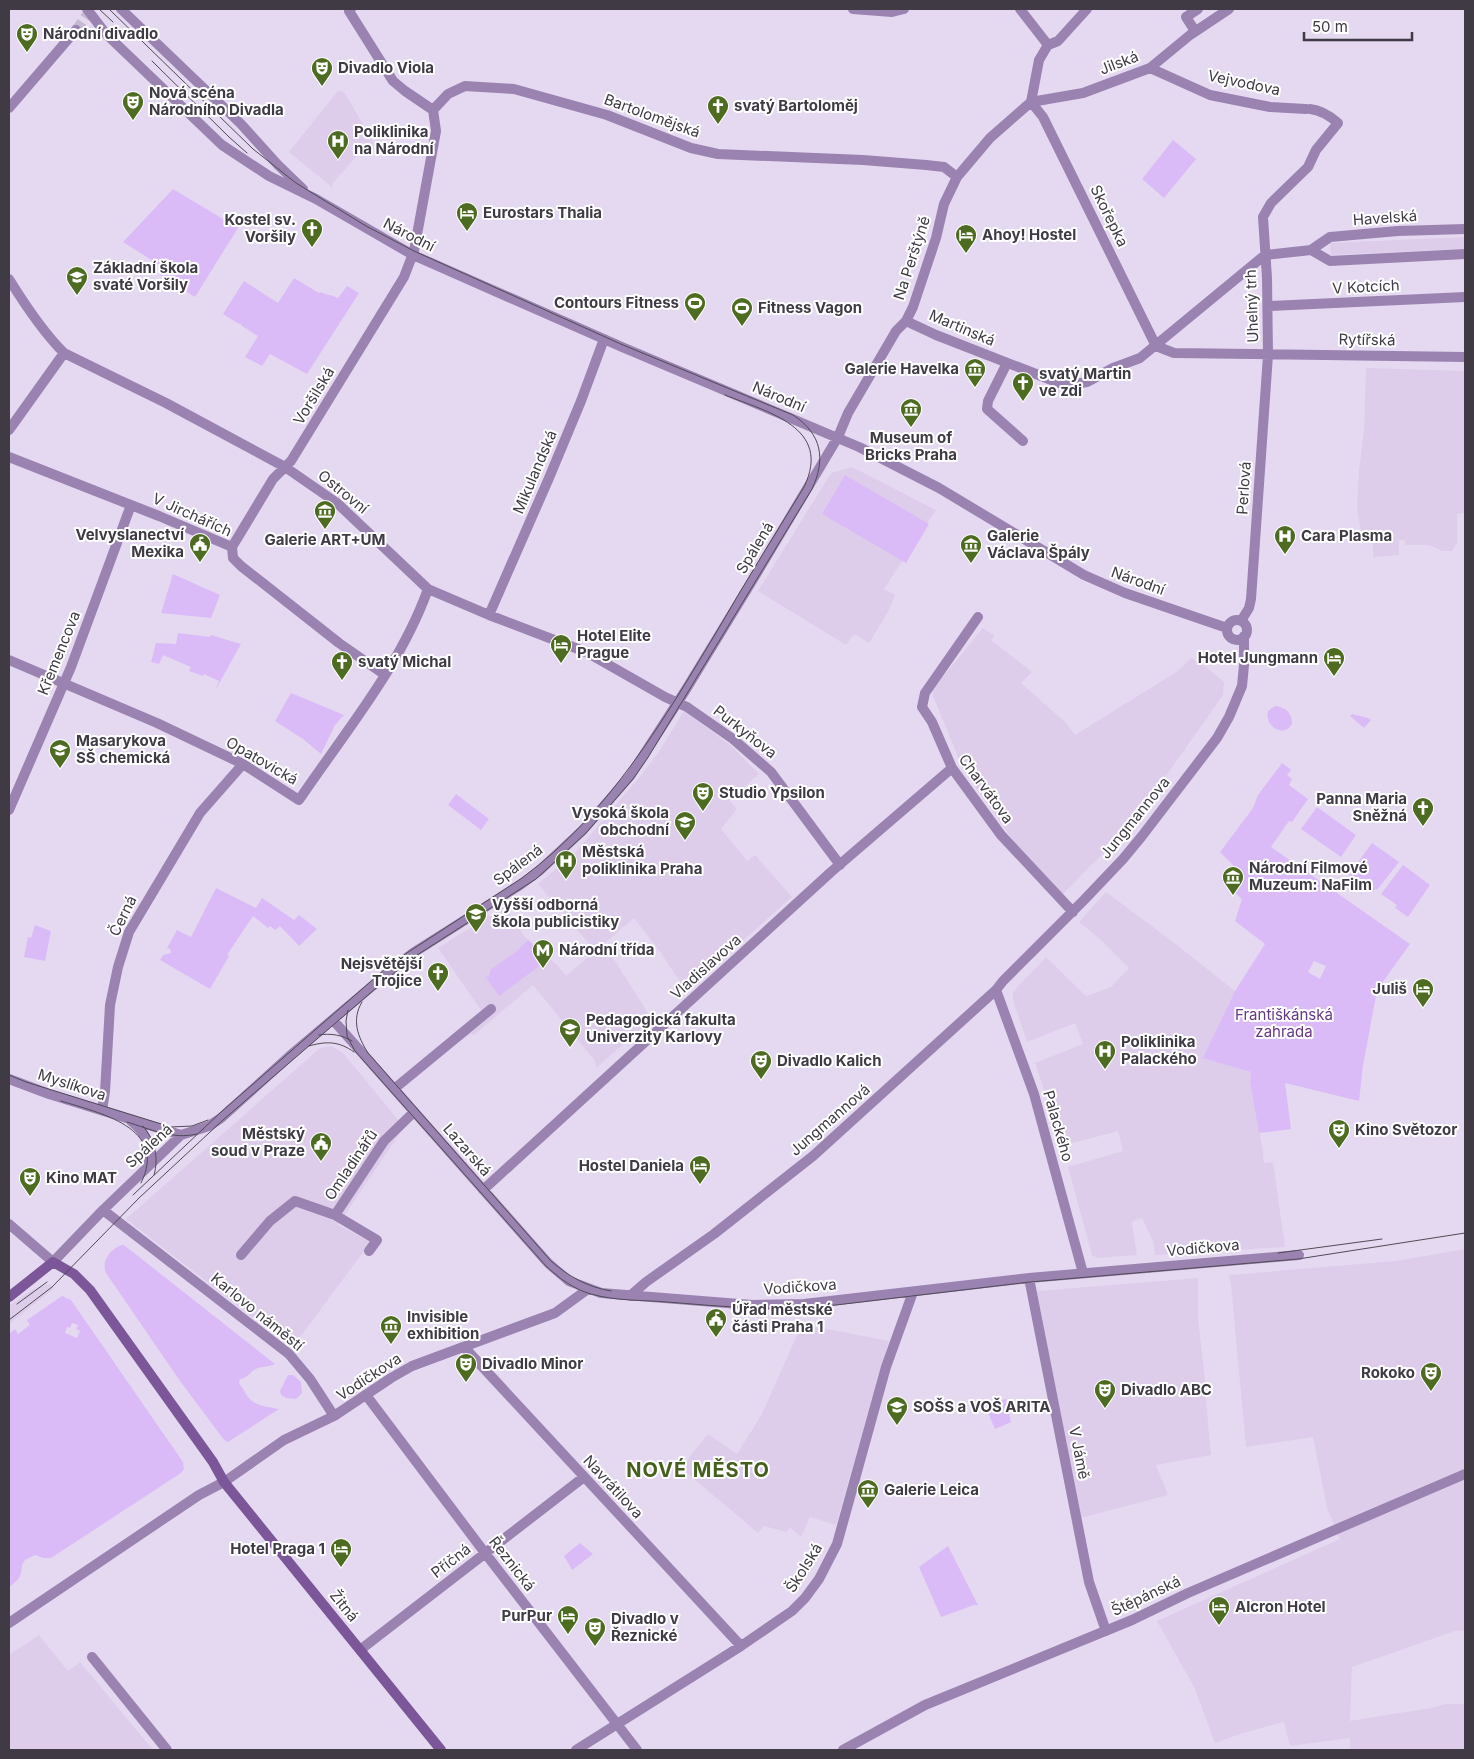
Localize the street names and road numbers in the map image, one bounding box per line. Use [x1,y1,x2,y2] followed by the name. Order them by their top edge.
[1097,46,1141,79] street label: Jilská
[1206,66,1282,99] street label: Vejvodova
[602,89,703,142] street label: Bartolomějská
[1086,182,1133,250] street label: Skořepka
[1352,206,1418,229] street label: Havelská
[380,213,439,256] street label: Národní
[889,214,934,302] street label: Na Perštýně
[1241,269,1262,343] street label: Uhelný trh
[1332,275,1400,298] street label: V Kotcích
[926,305,998,350] street label: Martinská
[1338,330,1396,349] street label: Rytířská
[289,363,338,428] street label: Voršilská
[750,377,809,416] street label: Národní
[508,427,561,516] street label: Mikulandská
[1232,461,1255,515] street label: Perlová
[314,466,373,518] street label: Ostrovní
[150,489,235,541] street label: V Jirchářích
[732,518,777,577] street label: Spálená
[1109,562,1168,599] street label: Národní
[33,608,84,698] street label: Křemencova
[710,701,781,762] street label: Purkyňova
[223,732,302,789] street label: Opatovická
[955,750,1018,827] street label: Charvátova
[1096,773,1174,863] street label: Jungmannova
[489,840,546,889] street label: Spálená
[105,892,140,939] street label: Černá
[666,930,745,1003] street label: Vladislavova
[36,1065,109,1104] street label: Myslíkova
[786,1080,874,1160] street label: Jungmannová
[1039,1088,1078,1164] street label: Palackého
[121,1119,176,1172] street label: Spálená
[439,1119,495,1180] street label: Lazarská
[320,1126,381,1204] street label: Omladinářů
[1166,1235,1240,1260] street label: Vodičkova
[207,1268,308,1355] street label: Karlovo náměstí
[763,1274,837,1299] street label: Vodičkova
[333,1349,405,1405] street label: Vodičkova
[1065,1425,1094,1481] street label: V Jámě
[579,1451,647,1522] street label: Navrátilova
[485,1533,540,1595] street label: Řeznická
[427,1539,474,1582] street label: Příčná
[781,1539,826,1596] street label: Školská
[1108,1571,1183,1620] street label: Štěpánská
[326,1586,363,1625] street label: Žitná

